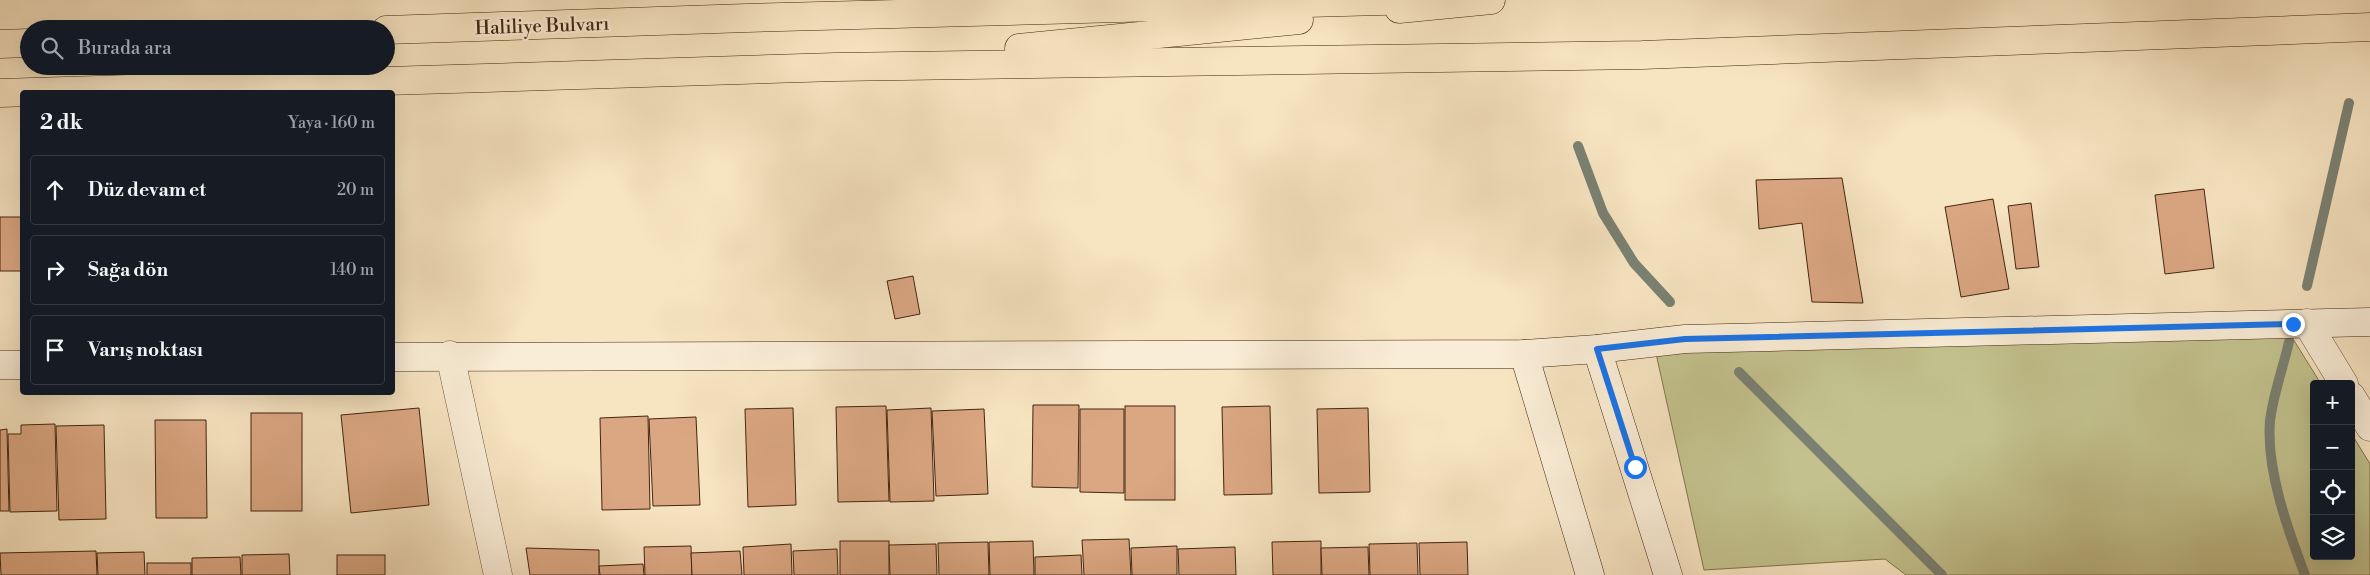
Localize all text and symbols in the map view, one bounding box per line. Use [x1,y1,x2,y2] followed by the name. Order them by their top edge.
[474,12,610,40] street label: Haliliye Bulvarı
[20,20,395,75] search box
[38,34,66,62] icon: search
[78,36,172,60] text: Burada ara
[40,110,83,136] text: 2 dk
[288,113,375,133] text: Yaya · 160 m
[41,176,69,204] icon: ahead
[88,178,206,202] text: Düz devam et
[337,180,374,200] text: 20 m
[41,256,69,284] icon: right
[88,258,168,282] text: Sağa dön
[330,260,374,280] text: 140 m
[2282,313,2305,336] route end
[41,336,69,364] icon: arrive
[88,338,203,362] text: Varış noktası
[2310,380,2355,560] map controls
[2310,380,2355,425] button: +
[2310,425,2355,470] button: −
[1624,456,1647,479] route start
[2310,470,2355,515] button: locate
[2310,515,2355,560] button: layers

